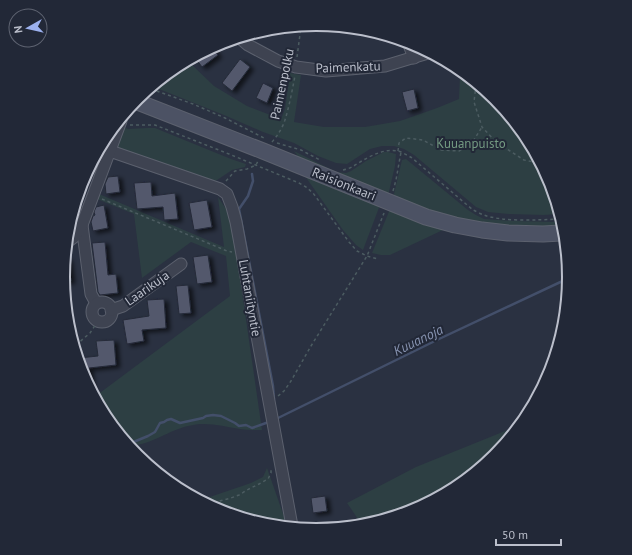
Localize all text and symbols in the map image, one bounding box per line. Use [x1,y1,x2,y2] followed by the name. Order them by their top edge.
[8,8,48,48] north arrow
[11,25,26,34] text: N
[266,47,298,121] street label: Paimenpolku
[315,57,381,77] street label: Paimenkatu
[436,135,506,152] park label: Kuuanpuisto
[309,163,379,205] street label: Raisionkaari
[235,258,265,338] street label: Luhtaniityntie
[121,267,173,309] street label: Laarikuja
[390,320,446,360] water label: Kuuanoja
[496,521,561,547] scale bar
[502,527,528,542] text: 50 m

